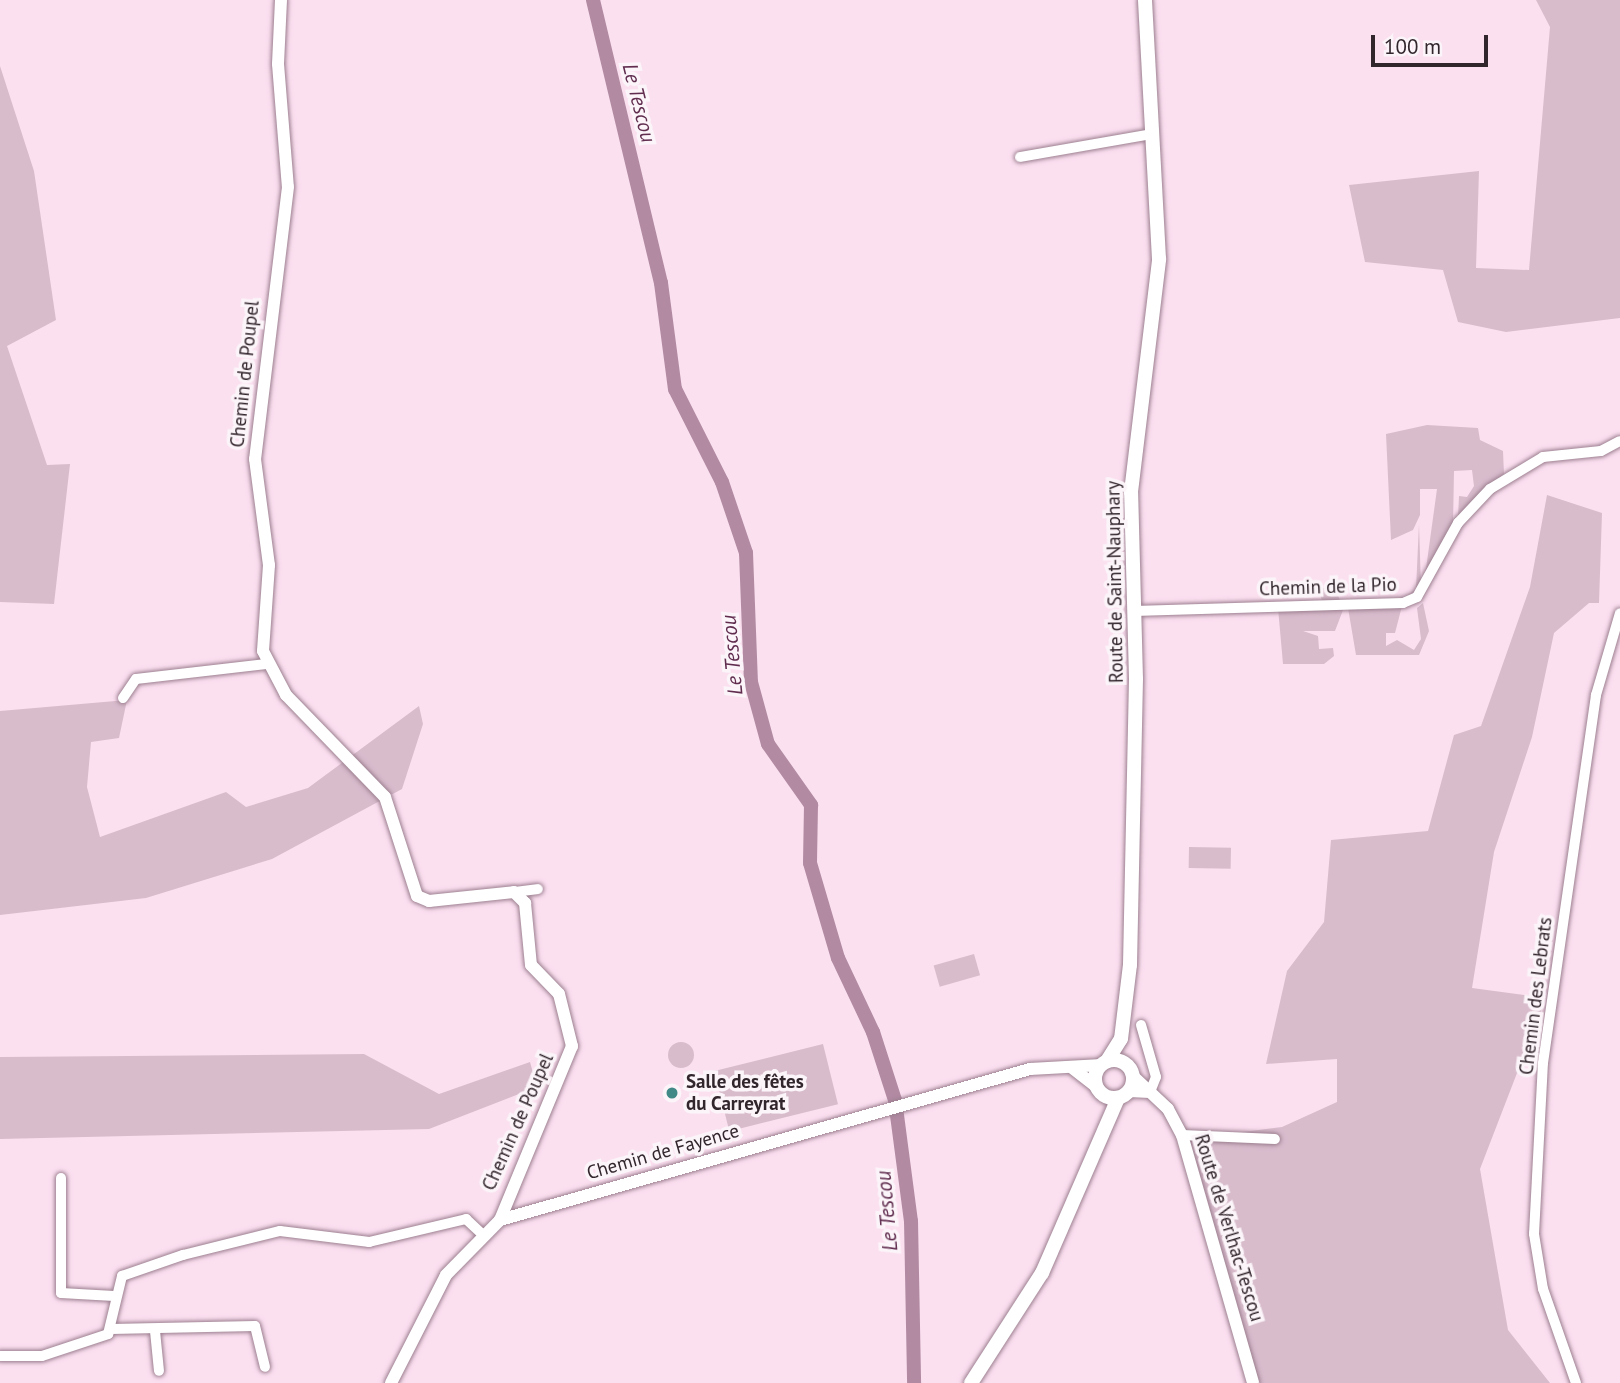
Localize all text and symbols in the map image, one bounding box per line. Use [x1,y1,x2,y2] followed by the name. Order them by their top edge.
[1375,21,1492,65] scale bar
[1384,33,1441,60] text: 100 m
[617,61,661,145] water label: Le Tescou
[226,299,264,449] street label: Chemin de Poupel
[1102,481,1128,683] street label: Route de Saint-Nauphary
[1259,573,1397,601] street label: Chemin de la Pio
[716,613,748,697] water label: Le Tescou
[1515,916,1557,1076] street label: Chemin des Lebrats
[478,1050,558,1194] street label: Chemin de Poupel
[686,1071,804,1115] place label: Salle des fêtes du Carreyrat
[664,1085,680,1101] marker: Salle des fêtes du Carreyrat
[584,1119,742,1185] street label: Chemin de Fayence
[1190,1131,1268,1325] street label: Route de Verlhac-Tescou
[871,1169,903,1253] water label: Le Tescou

